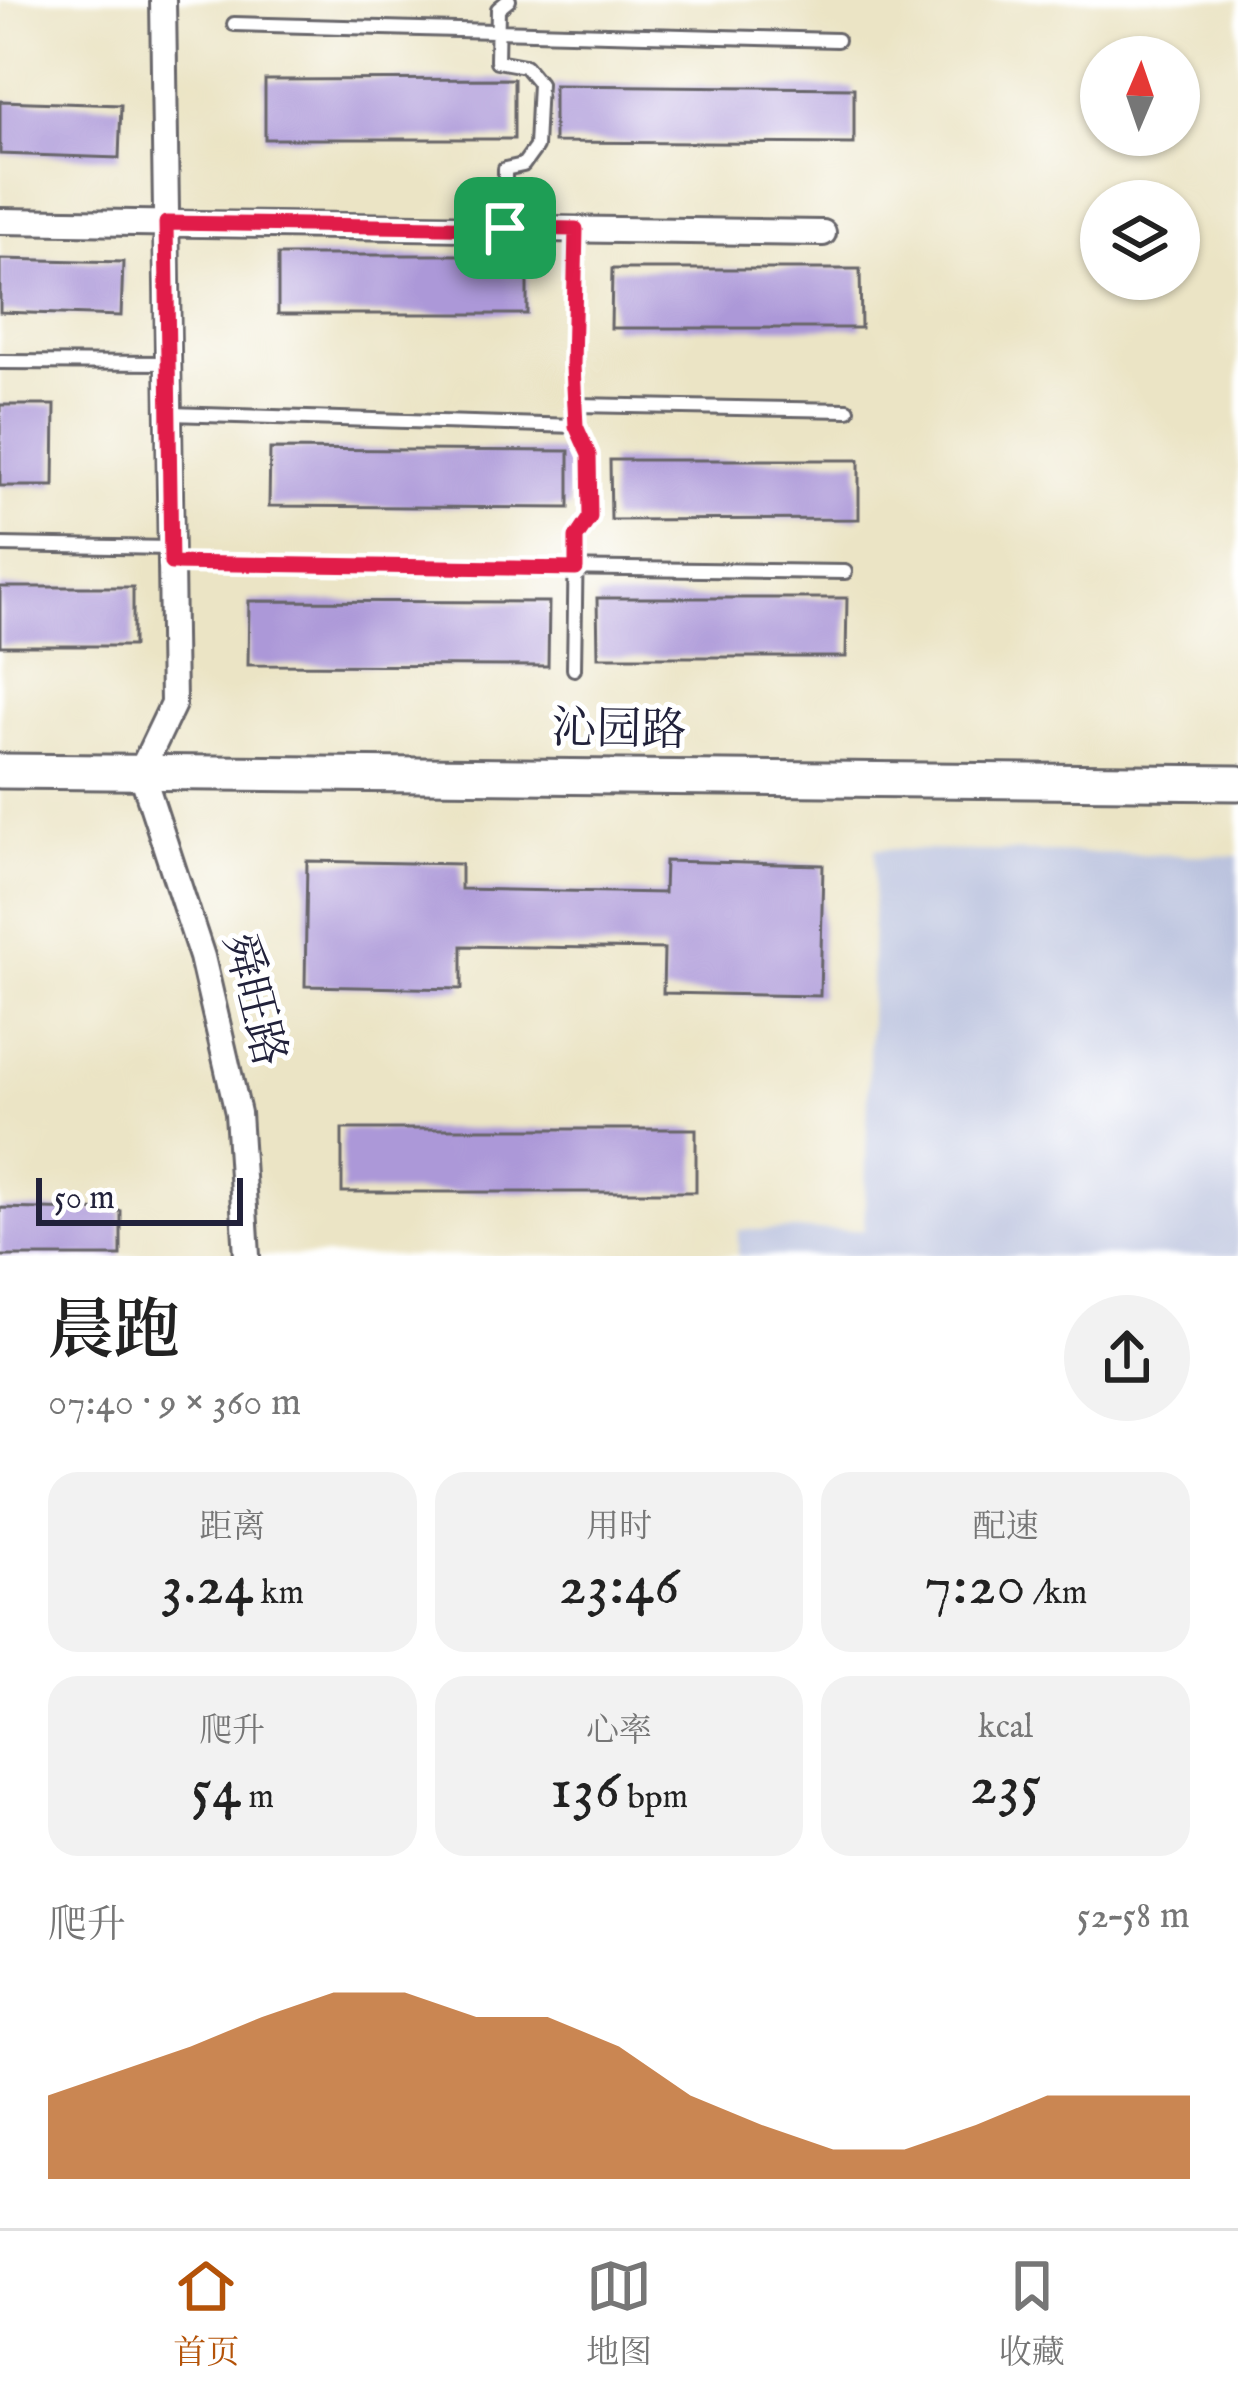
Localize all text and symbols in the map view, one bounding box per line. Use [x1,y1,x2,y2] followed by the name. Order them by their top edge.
[1080,36,1200,156] north arrow
[1080,36,1200,300] map controls
[454,177,556,279] pin
[1080,180,1200,300] button: layers
[472,195,538,261] icon: arrive
[551,701,687,761] street label: 沁园路
[209,928,297,1072] street label: 舜旺路
[36,1172,243,1225] scale bar
[54,1178,115,1220] text: 50 m
[48,1292,180,1376] text: 晨跑
[1064,1295,1190,1421] button: share
[48,1379,301,1428] text: 07:40 · 9 × 360 m
[199,1507,265,1549] text: 距离
[586,1507,652,1549] text: 用时
[973,1507,1039,1549] text: 配速
[161,1549,254,1625] text: 3.24
[558,1549,680,1625] text: 23:46
[924,1549,1026,1625] text: 7:20
[254,1573,304,1615] text: km
[1026,1573,1087,1615] text: /km
[978,1707,1033,1749] text: kcal
[199,1711,265,1753] text: 爬升
[586,1711,652,1753] text: 心率
[970,1749,1042,1825] text: 235
[191,1753,241,1829] text: 54
[550,1753,620,1829] text: 136
[241,1777,274,1819] text: m
[620,1777,688,1819] text: bpm
[1077,1892,1190,1941] text: 52–58 m
[48,1902,126,1951] text: 爬升
[173,2253,239,2375] tab: 首页
[586,2253,652,2375] tab: 地图
[999,2253,1065,2375] tab: 收藏

